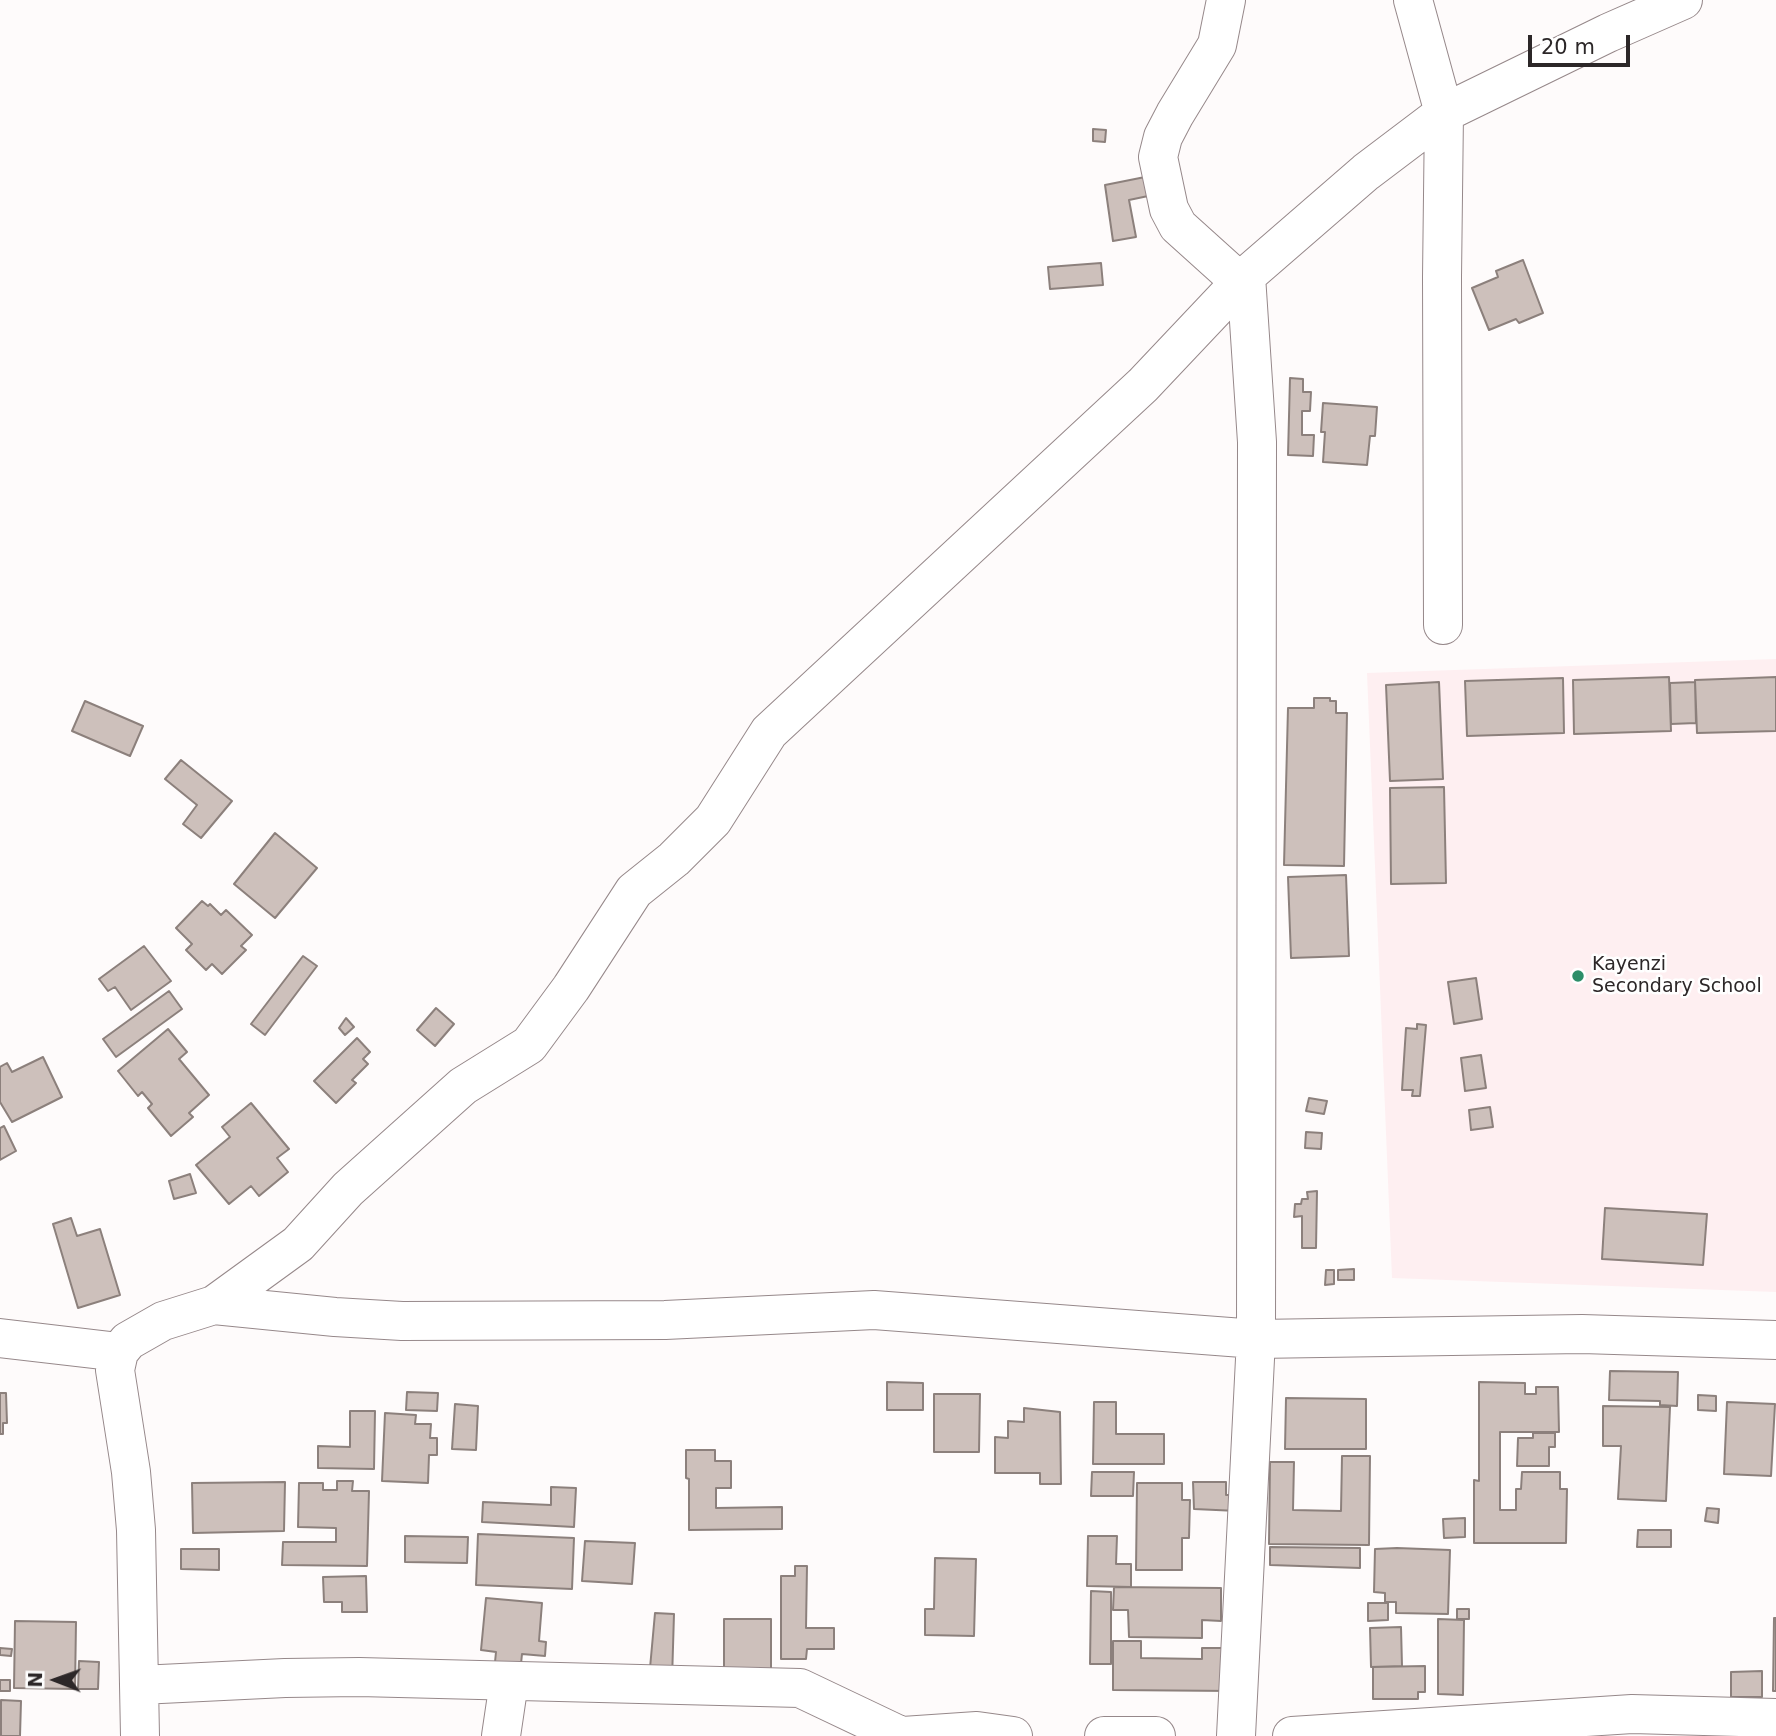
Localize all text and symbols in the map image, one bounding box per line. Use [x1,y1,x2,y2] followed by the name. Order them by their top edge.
[1531,21,1632,65] scale bar
[1541,35,1595,59] text: 20 m
[1592,954,1762,998] place label: Kayenzi Secondary School
[1570,968,1586,984] marker: Kayenzi Secondary School
[21,1645,91,1715] north arrow
[24,1671,46,1688] text: N

